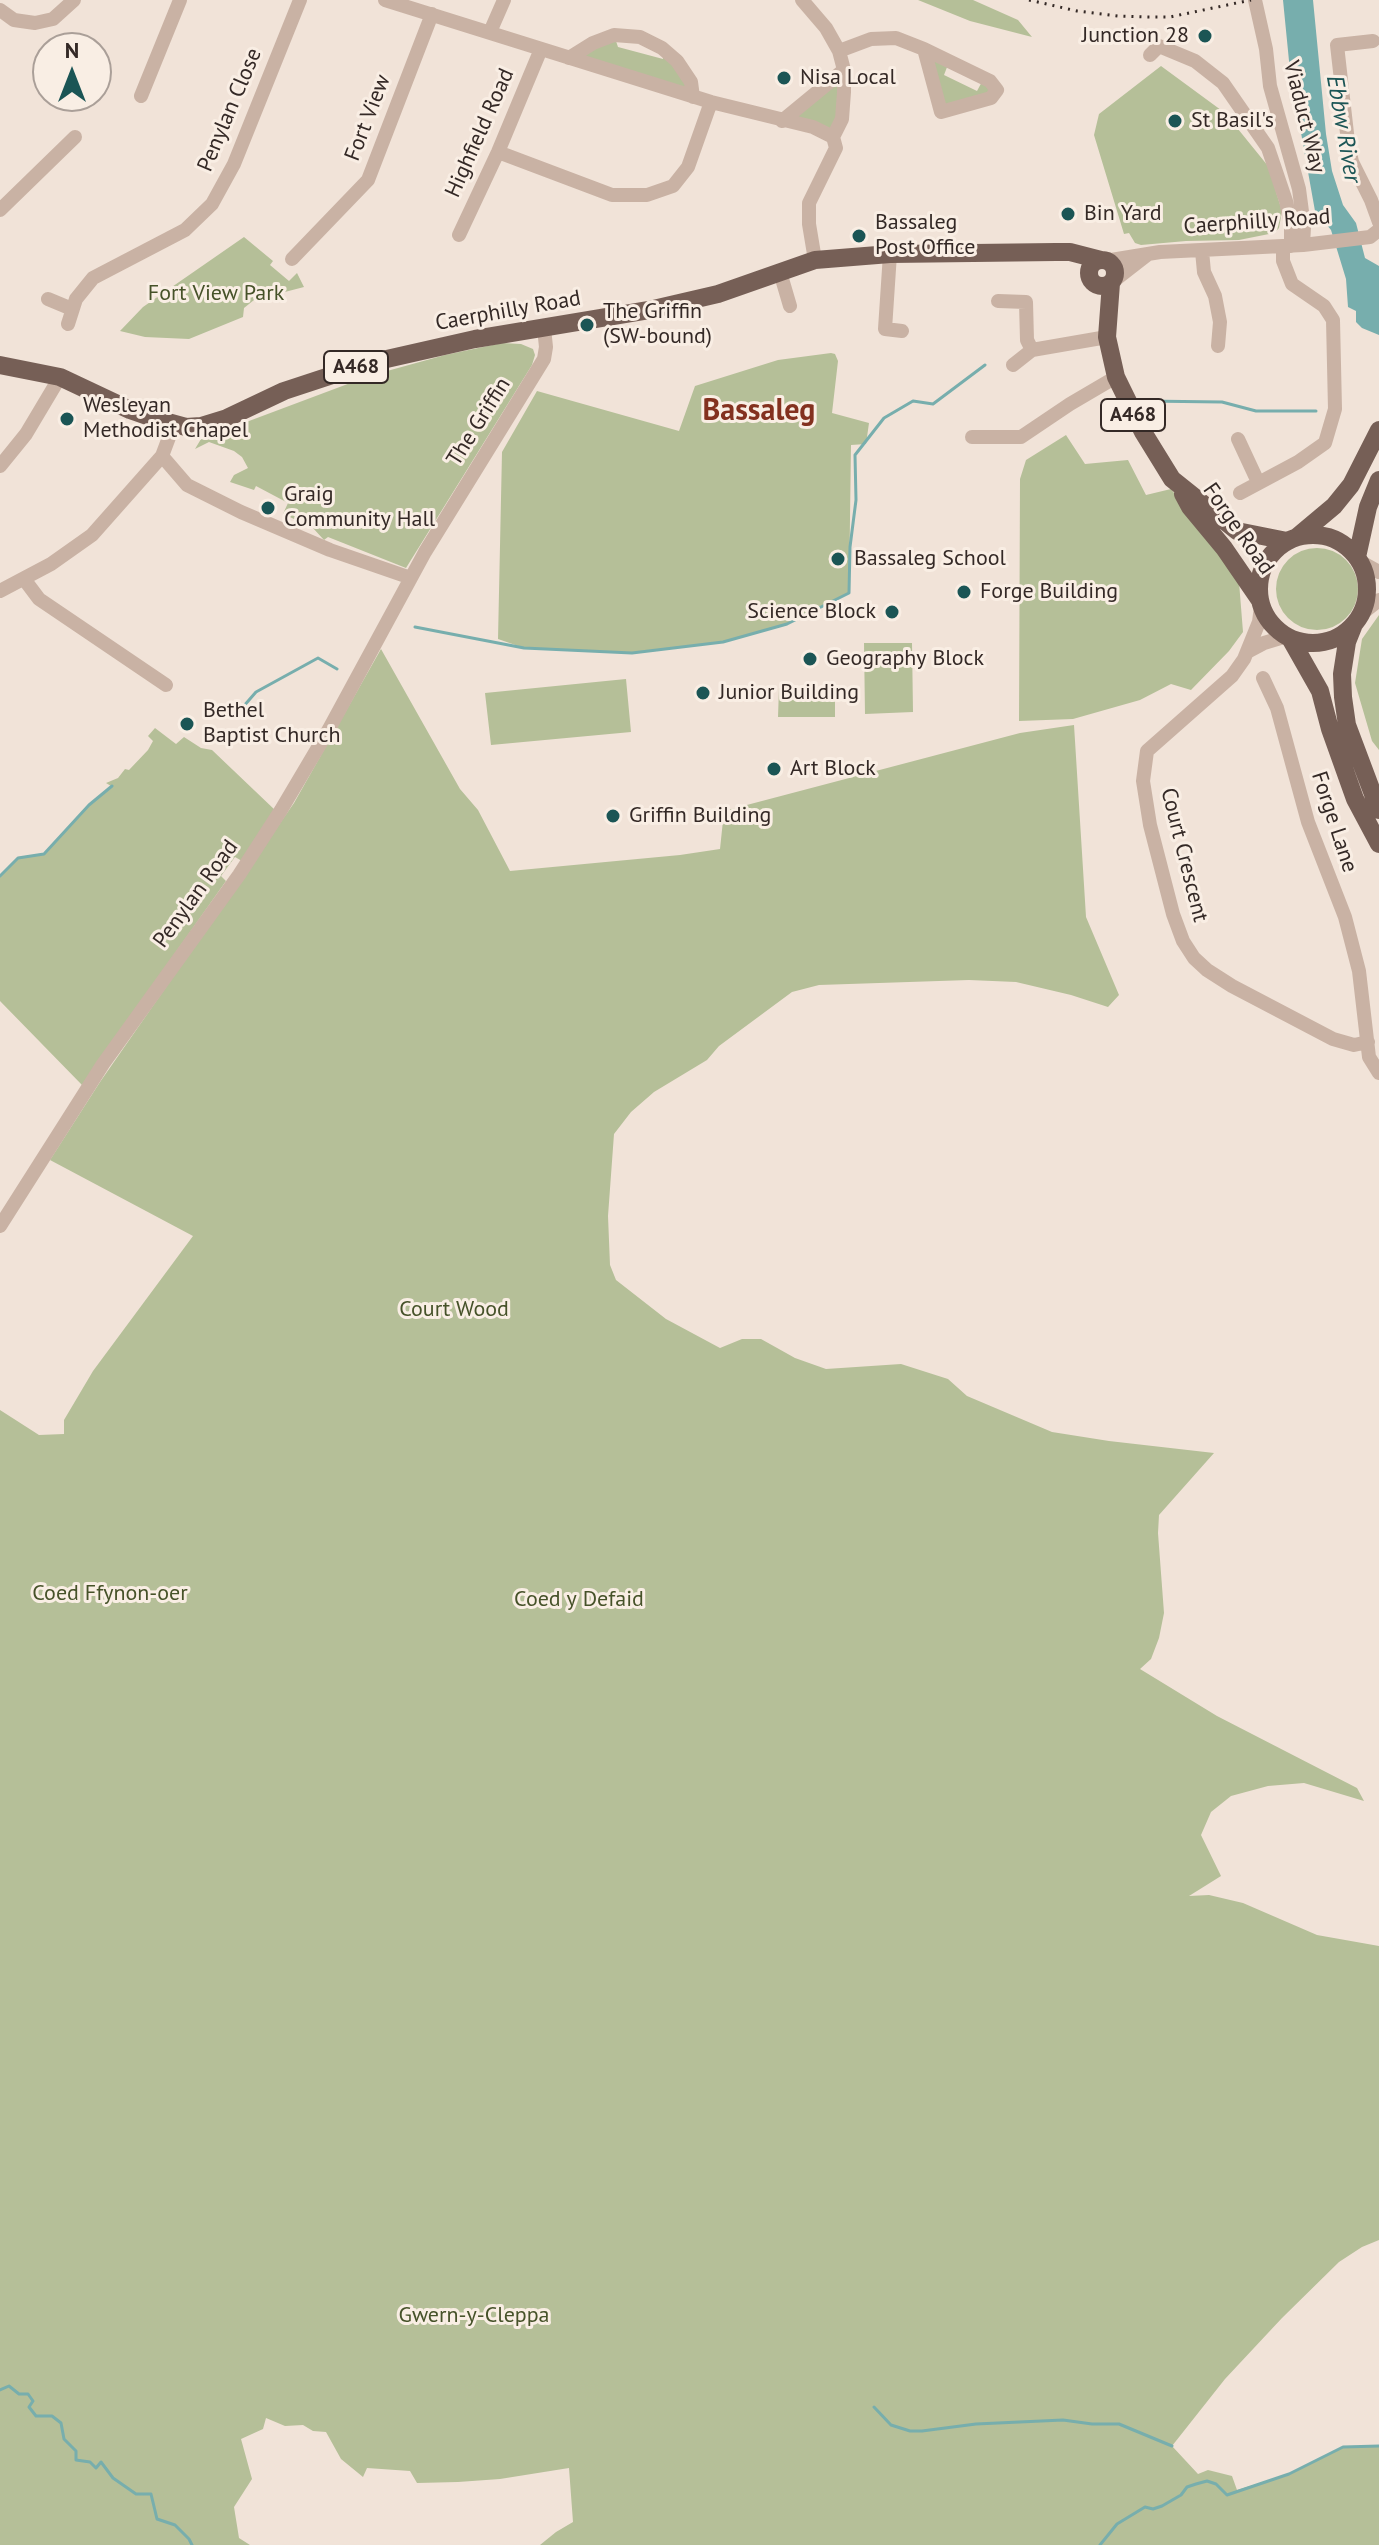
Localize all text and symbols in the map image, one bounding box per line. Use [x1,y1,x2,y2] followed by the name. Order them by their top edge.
[1082,23,1189,49] place label: Junction 28
[1196,27,1214,45] marker: Junction 28
[32,32,112,112] north arrow
[65,36,79,64] text: N
[192,44,268,176] street label: Penylan Close
[1277,58,1331,176] street label: Viaduct Way
[440,64,520,202] street label: Highfield Road
[800,65,896,91] place label: Nisa Local
[775,69,793,87] marker: Nisa Local
[340,71,396,165] street label: Fort View
[1319,73,1367,185] water label: Ebbw River
[1191,108,1274,134] place label: St Basil's
[1166,112,1184,130] marker: St Basil's
[1084,201,1162,227] place label: Bin Yard
[1183,204,1331,240] street label: Caerphilly Road
[1059,205,1077,223] marker: Bin Yard
[875,210,975,262] place label: Bassaleg Post Office
[850,227,868,245] marker: Bassaleg Post Office
[148,281,284,307] park label: Fort View Park
[433,285,583,337] street label: Caerphilly Road
[603,299,712,350] place label: The Griffin (SW-bound)
[578,316,596,334] marker: The Griffin (SW-bound)
[324,351,388,383] road number: A468
[442,373,516,471] street label: The Griffin
[83,393,248,444] place label: Wesleyan Methodist Chapel
[703,393,815,429] district label: Bassaleg
[1101,399,1165,431] road number: A468
[58,410,76,428] marker: Wesleyan Methodist Chapel
[1197,478,1279,580] street label: Forge Road
[284,482,435,534] place label: Graig Community Hall
[259,499,277,517] marker: Graig Community Hall
[854,546,1006,572] place label: Bassaleg School
[829,550,847,568] marker: Bassaleg School
[980,579,1118,605] place label: Forge Building
[955,583,973,601] marker: Forge Building
[747,599,876,625] place label: Science Block
[883,603,901,621] marker: Science Block
[826,646,984,672] place label: Geography Block
[801,650,819,668] marker: Geography Block
[719,680,859,706] place label: Junior Building
[694,684,712,702] marker: Junior Building
[203,698,340,750] place label: Bethel Baptist Church
[178,715,196,733] marker: Bethel Baptist Church
[790,756,876,782] place label: Art Block
[765,760,783,778] marker: Art Block
[1305,768,1363,876] street label: Forge Lane
[1155,785,1213,925] street label: Court Crescent
[629,803,771,829] place label: Griffin Building
[604,807,622,825] marker: Griffin Building
[148,835,244,953] street label: Penylan Road
[399,1297,509,1323] park label: Court Wood
[32,1581,188,1607] park label: Coed Ffynon-oer
[514,1587,644,1613] park label: Coed y Defaid
[398,2303,550,2329] park label: Gwern-y-Cleppa

